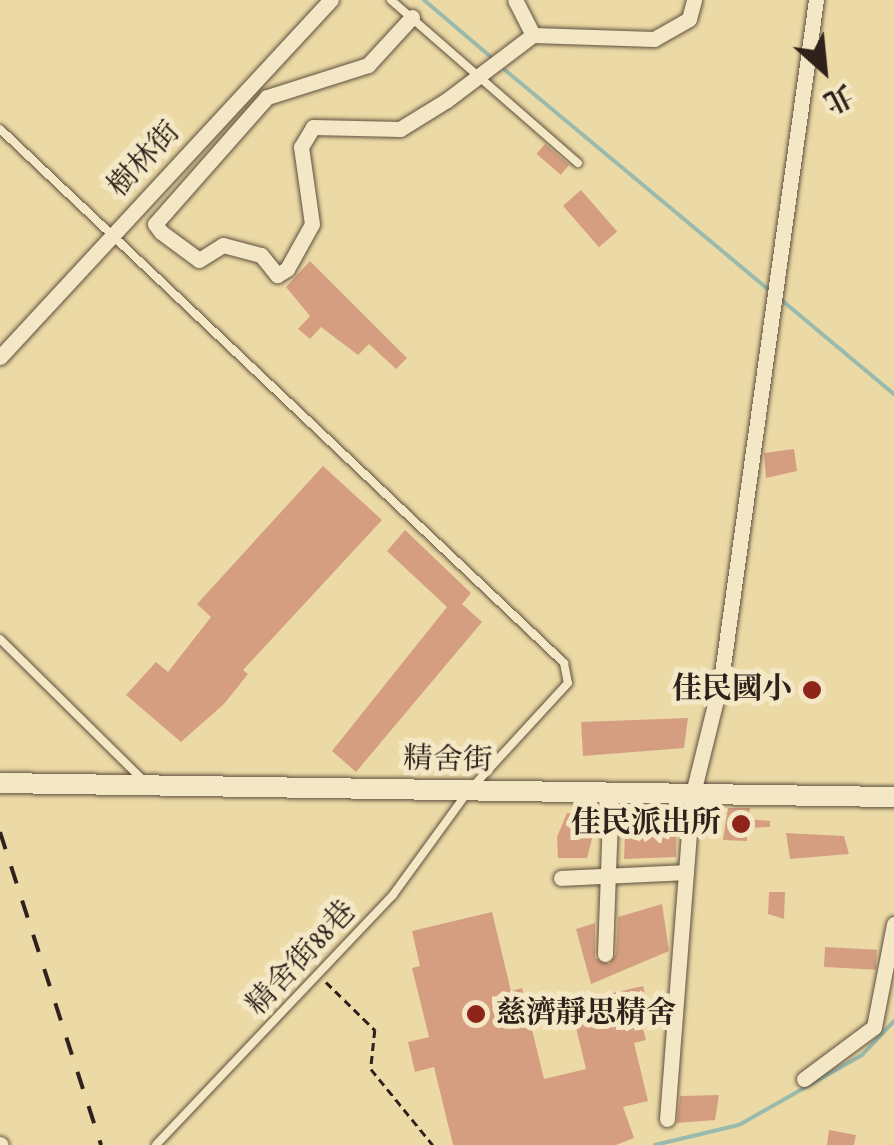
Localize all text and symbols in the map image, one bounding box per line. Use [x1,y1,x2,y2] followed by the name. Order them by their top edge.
[774,20,874,120] north arrow
[817,75,858,119] text: 北
[101,115,189,205] street label: 樹林街
[672,672,792,708] place label: 佳民國小
[801,679,823,701] marker: 佳民國小
[403,742,493,780] street label: 精舍街
[571,806,721,842] place label: 佳民派出所
[730,813,752,835] marker: 佳民派出所
[240,894,364,1024] street label: 精舍街88巷
[496,996,676,1032] place label: 慈濟靜思精舍
[465,1003,487,1025] marker: 慈濟靜思精舍

